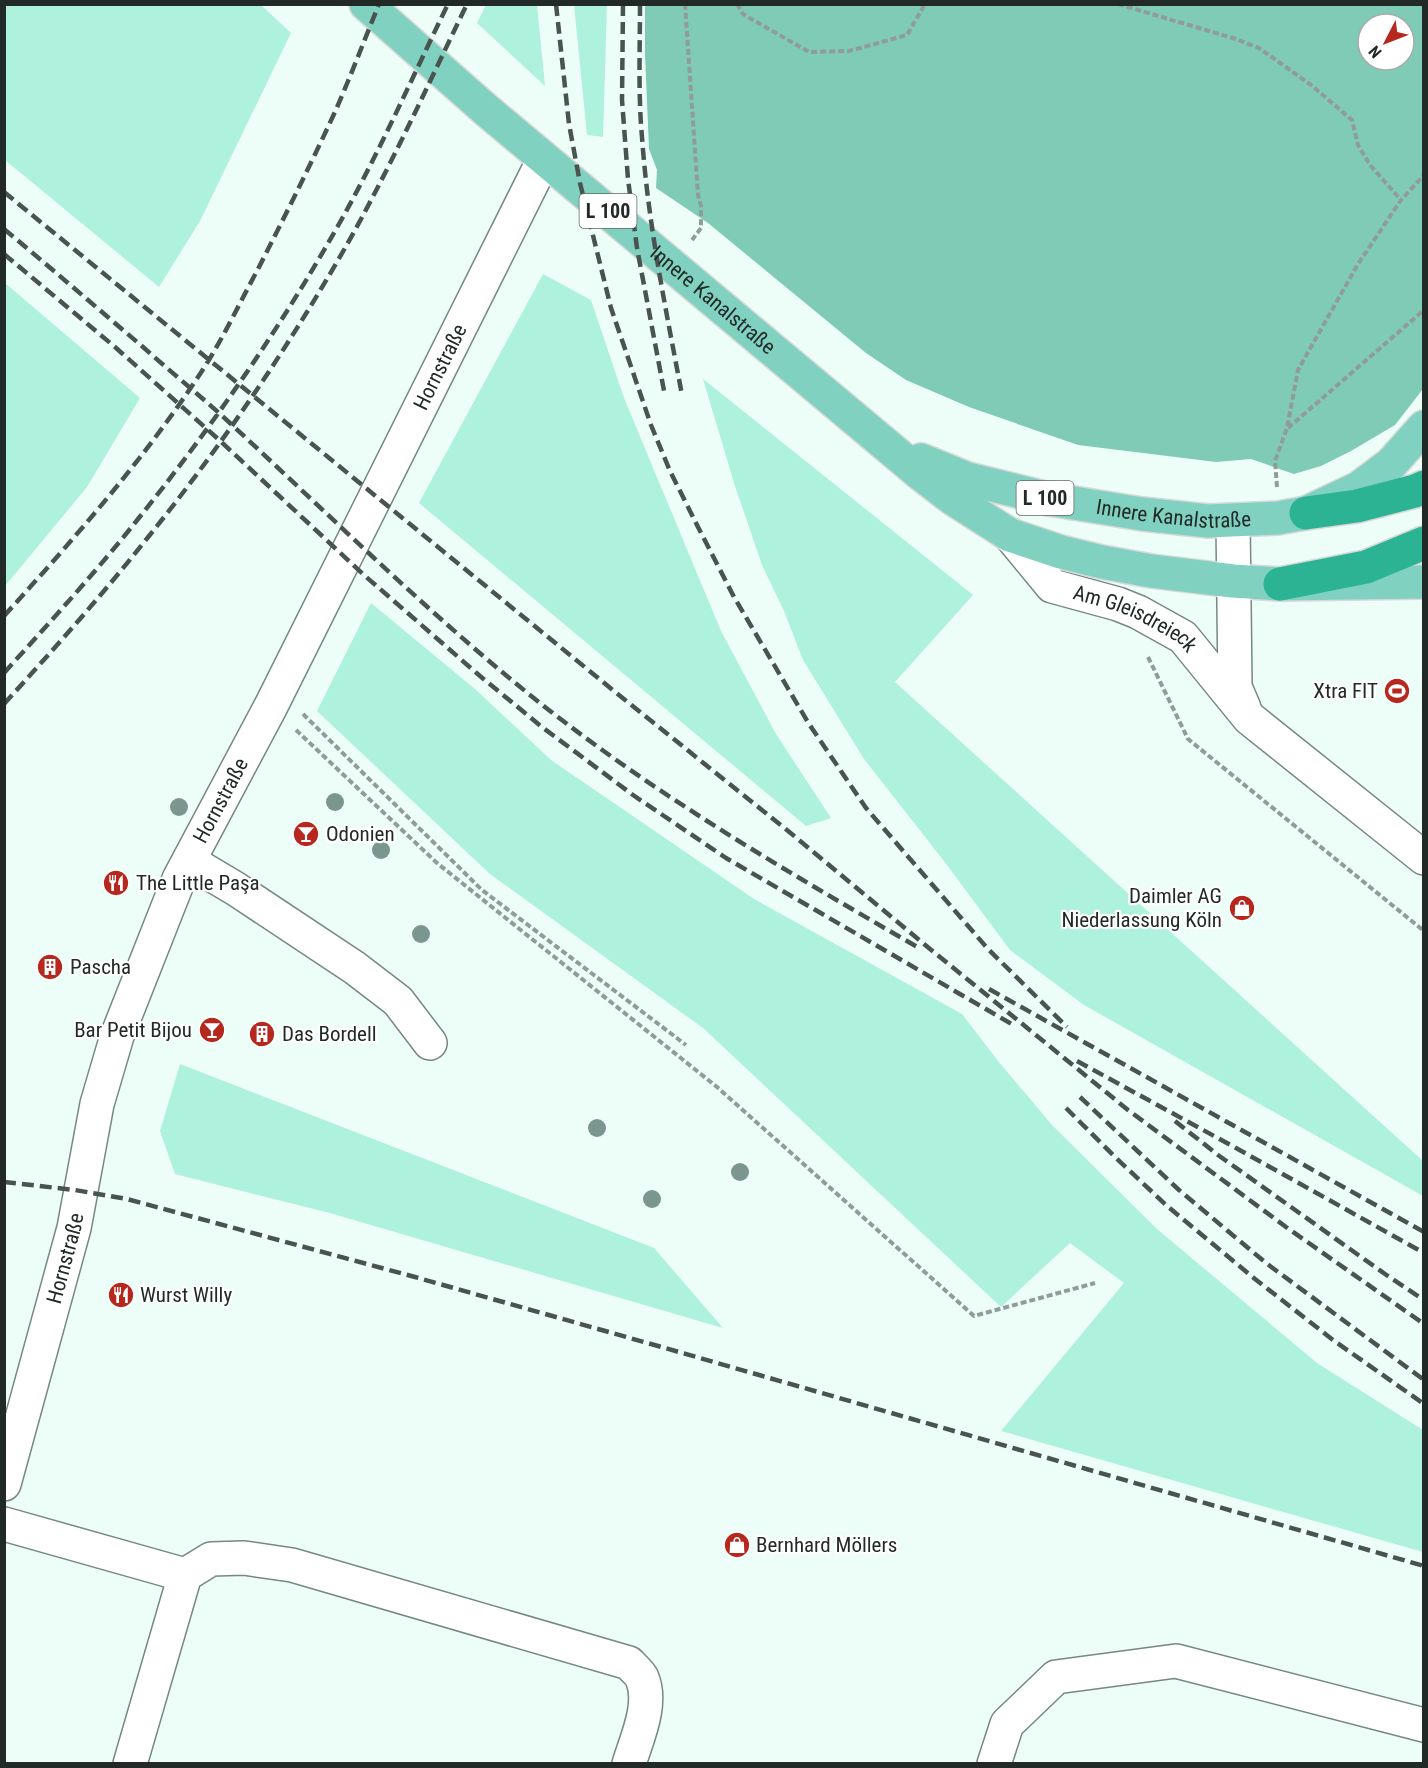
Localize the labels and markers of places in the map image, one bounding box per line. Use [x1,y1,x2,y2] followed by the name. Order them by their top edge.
[1382,676,1412,706] sports icon: Xtra FIT
[1313,679,1378,703] place label: Xtra FIT
[291,819,321,849] bar icon: Odonien
[326,822,395,846] place label: Odonien
[101,868,131,898] restaurant icon: The Little Paşa
[136,871,260,895] place label: The Little Paşa
[1061,884,1222,932] place label: Daimler AG Niederlassung Köln
[1227,893,1257,923] shop icon: Daimler AG Niederlassung Köln
[35,952,65,982] building icon: Pascha
[70,955,131,979] place label: Pascha
[197,1015,227,1045] bar icon: Bar Petit Bijou
[74,1018,192,1042] place label: Bar Petit Bijou
[247,1019,277,1049] building icon: Das Bordell
[282,1022,377,1046] place label: Das Bordell
[106,1280,136,1310] restaurant icon: Wurst Willy
[140,1283,232,1307] place label: Wurst Willy
[722,1530,752,1560] shop icon: Bernhard Möllers
[756,1533,897,1557] place label: Bernhard Möllers

